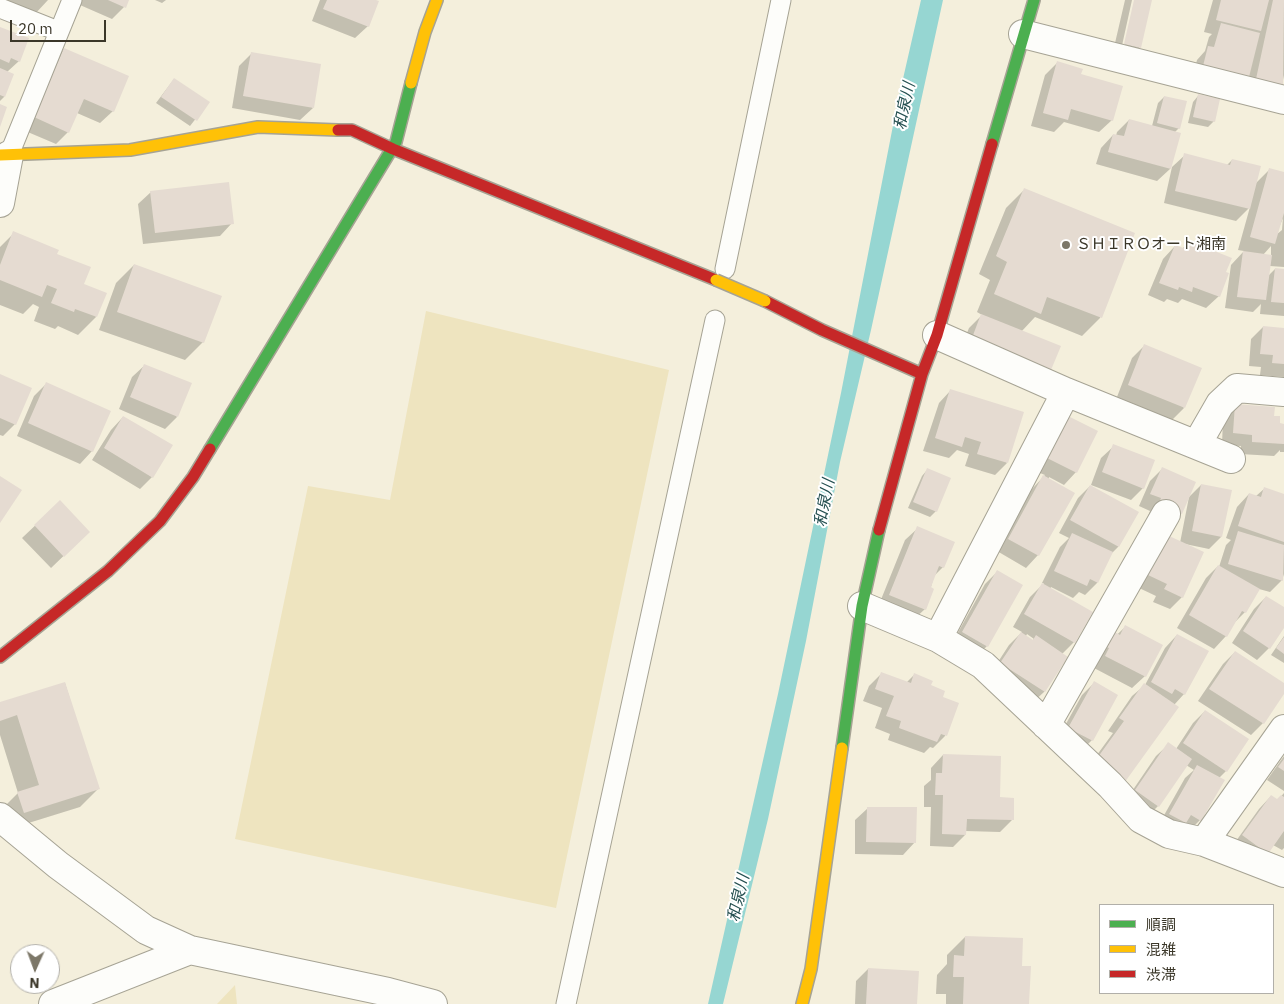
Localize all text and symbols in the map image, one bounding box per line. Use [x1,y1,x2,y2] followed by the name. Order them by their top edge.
[12,10,109,42] scale bar
[18,19,53,38] text: 20 m
[891,81,919,131] water label: 和泉川
[1076,236,1226,254] place label: ＳＨＩＲＯオート湘南
[1060,239,1072,251] marker: ＳＨＩＲＯオート湘南
[811,478,839,528] water label: 和泉川
[724,872,754,924] water label: 和泉川
[1099,904,1274,994] legend
[1146,915,1176,934] text: 順調
[1146,940,1176,959] text: 混雑
[10,944,60,994] north arrow
[1146,965,1176,984] text: 渋滞
[29,974,40,992] text: N

